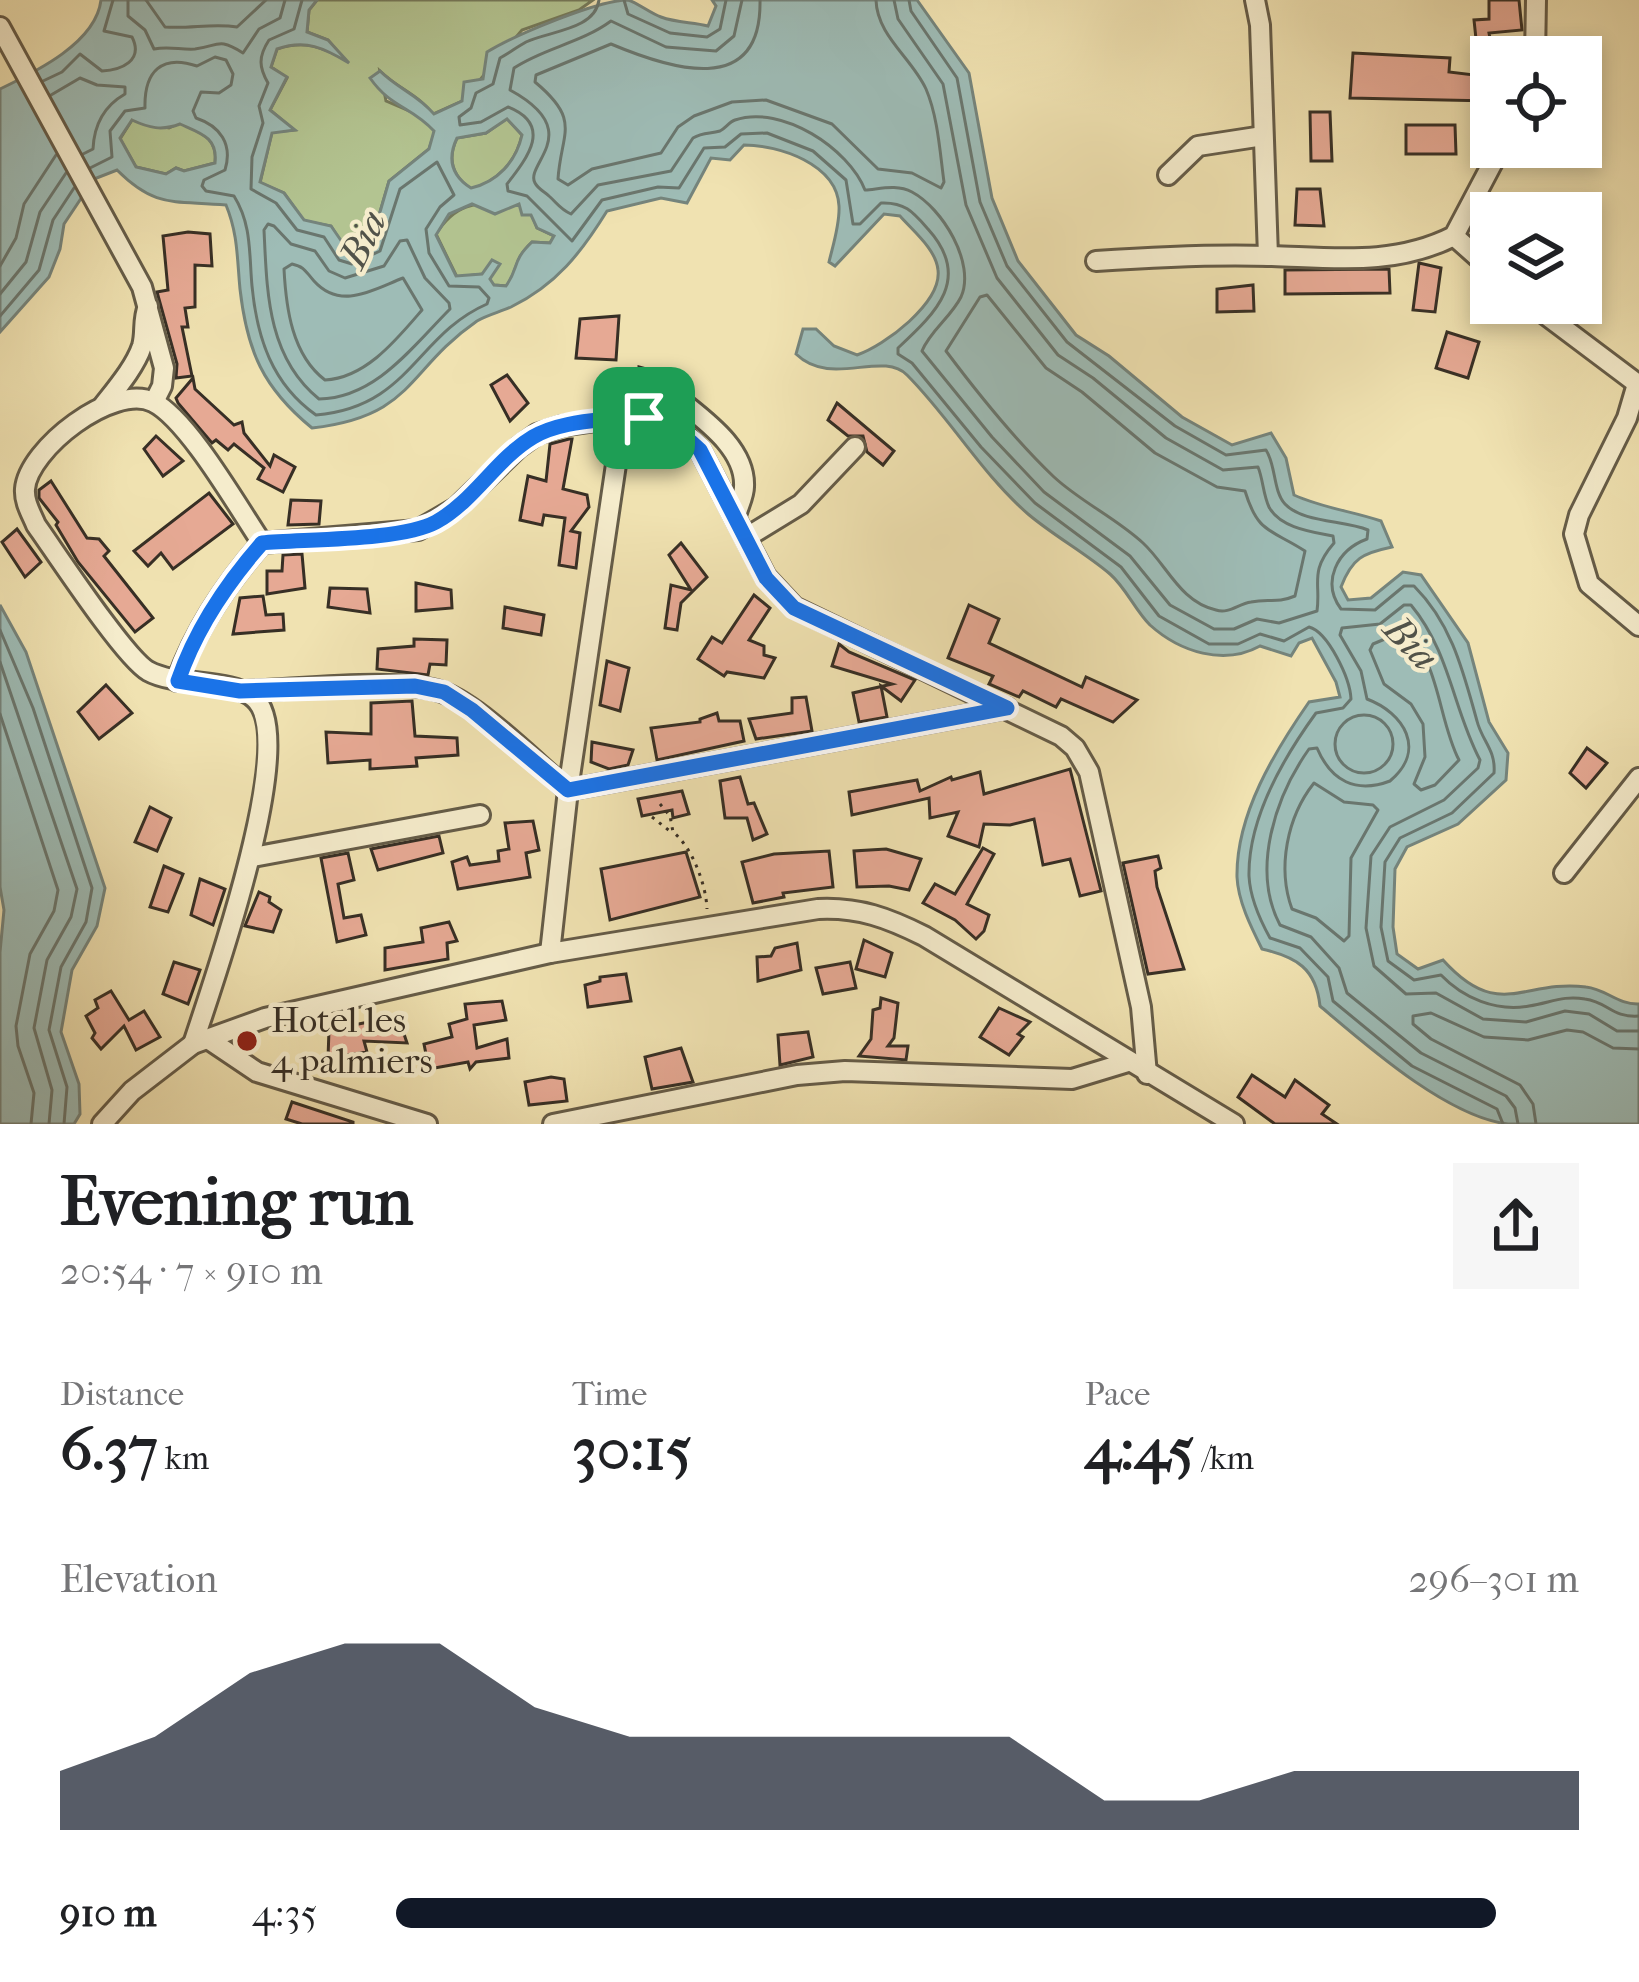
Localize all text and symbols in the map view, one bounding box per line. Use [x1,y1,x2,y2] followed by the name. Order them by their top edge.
[1470,36,1602,324] map controls
[1470,36,1602,168] button: locate
[1470,192,1602,324] button: layers
[329,203,396,277] water label: Bia
[593,367,695,469] pin
[611,385,677,451] icon: arrive
[1373,605,1448,680] water label: Bia
[271,999,433,1082] place label: Hotel les 4 palmiers
[234,1028,260,1054] marker: Hotel les 4 palmiers
[1453,1163,1579,1289] button: share
[60,1164,413,1241] text: Evening run
[60,1248,323,1294] text: 20:54 · 7 × 910 m
[60,1375,184,1414] text: Distance
[572,1375,647,1414] text: Time
[1085,1375,1150,1414] text: Pace
[60,1414,158,1485] text: 6.37
[572,1414,692,1485] text: 30:15
[1085,1414,1194,1485] text: 4:45
[158,1439,209,1478] text: km
[1194,1439,1254,1478] text: /km
[60,1556,218,1602] text: Elevation
[1408,1556,1579,1602] text: 296–301 m
[60,1890,156,1936] text: 910 m
[252,1890,317,1936] text: 4:35

